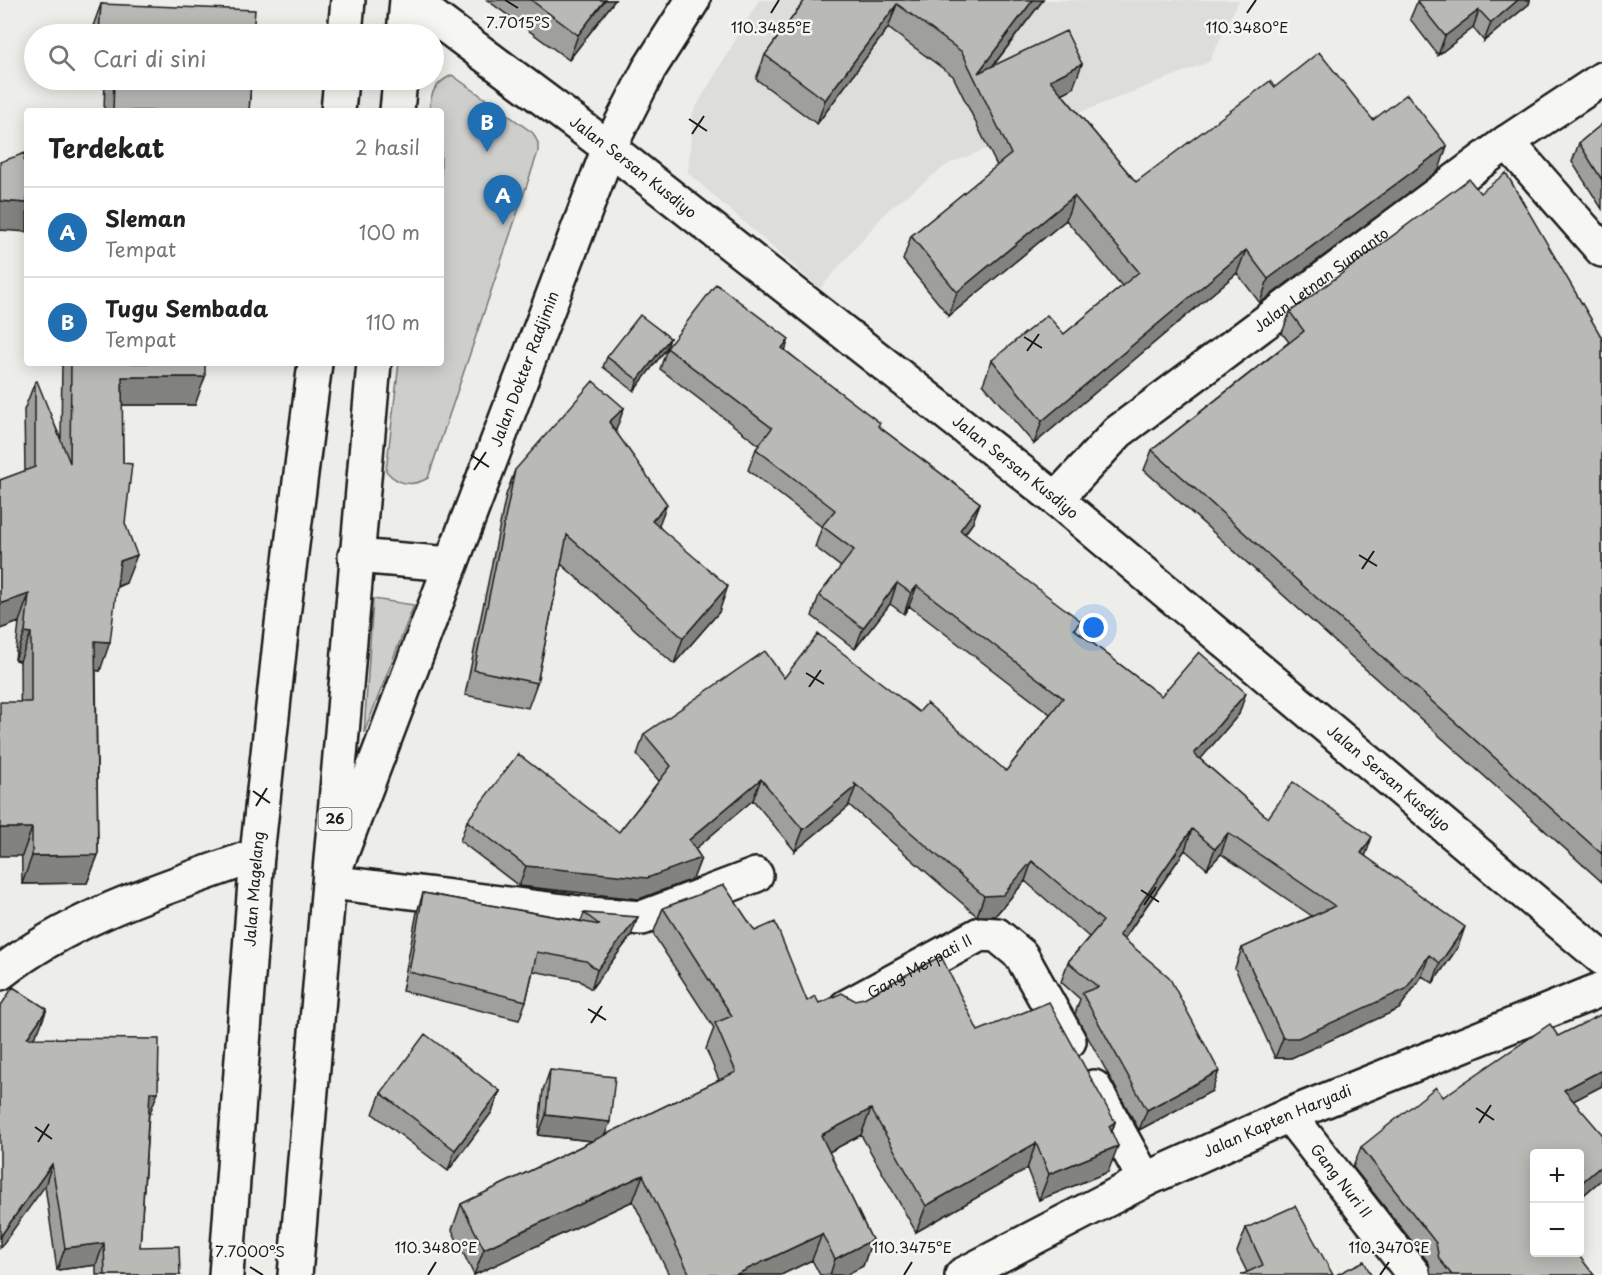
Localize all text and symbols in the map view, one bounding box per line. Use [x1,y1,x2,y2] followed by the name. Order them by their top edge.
[486,10,550,33] text: 7.7015°S
[731,15,811,38] text: 110.3485°E
[1206,15,1288,38] text: 110.3480°E
[24,24,444,90] search box
[45,41,78,74] icon: search
[93,41,206,74] text: Cari di sini
[468,102,506,152] pin: B
[565,109,702,223] street label: Jalan Sersan Kusdiyo
[48,128,165,167] text: Terdekat
[355,132,420,162] text: 2 hasil
[484,176,522,225] pin: A
[105,201,186,234] text: Sleman
[60,217,75,247] text: A
[359,217,420,247] text: 100 m
[1248,221,1393,337] street label: Jalan Letnan Sumanto
[105,234,176,264] text: Tempat
[484,287,564,450] street label: Jalan Dokter Radjimin
[105,291,268,324] text: Tugu Sembada
[61,307,74,337] text: B
[366,307,420,337] text: 110 m
[105,324,176,354] text: Tempat
[948,409,1084,524] street label: Jalan Sersan Kusdiyo
[1079,613,1108,642] your location
[1323,719,1456,836] street label: Jalan Sersan Kusdiyo
[318,808,352,830] road number: 26
[237,830,269,947] street label: Jalan Magelang
[863,928,976,1003] street label: Gang Merpati II
[1199,1078,1355,1162] street label: Jalan Kapten Haryadi
[1306,1138,1378,1222] street label: Gang Nuri II
[1530,1149,1584,1257] map controls
[1530,1149,1584,1203] button: +
[1530,1203,1584,1257] button: −
[395,1235,477,1258] text: 110.3480°E
[872,1235,952,1258] text: 110.3475°E
[1348,1235,1430,1258] text: 110.3470°E
[215,1239,285,1262] text: 7.7000°S

